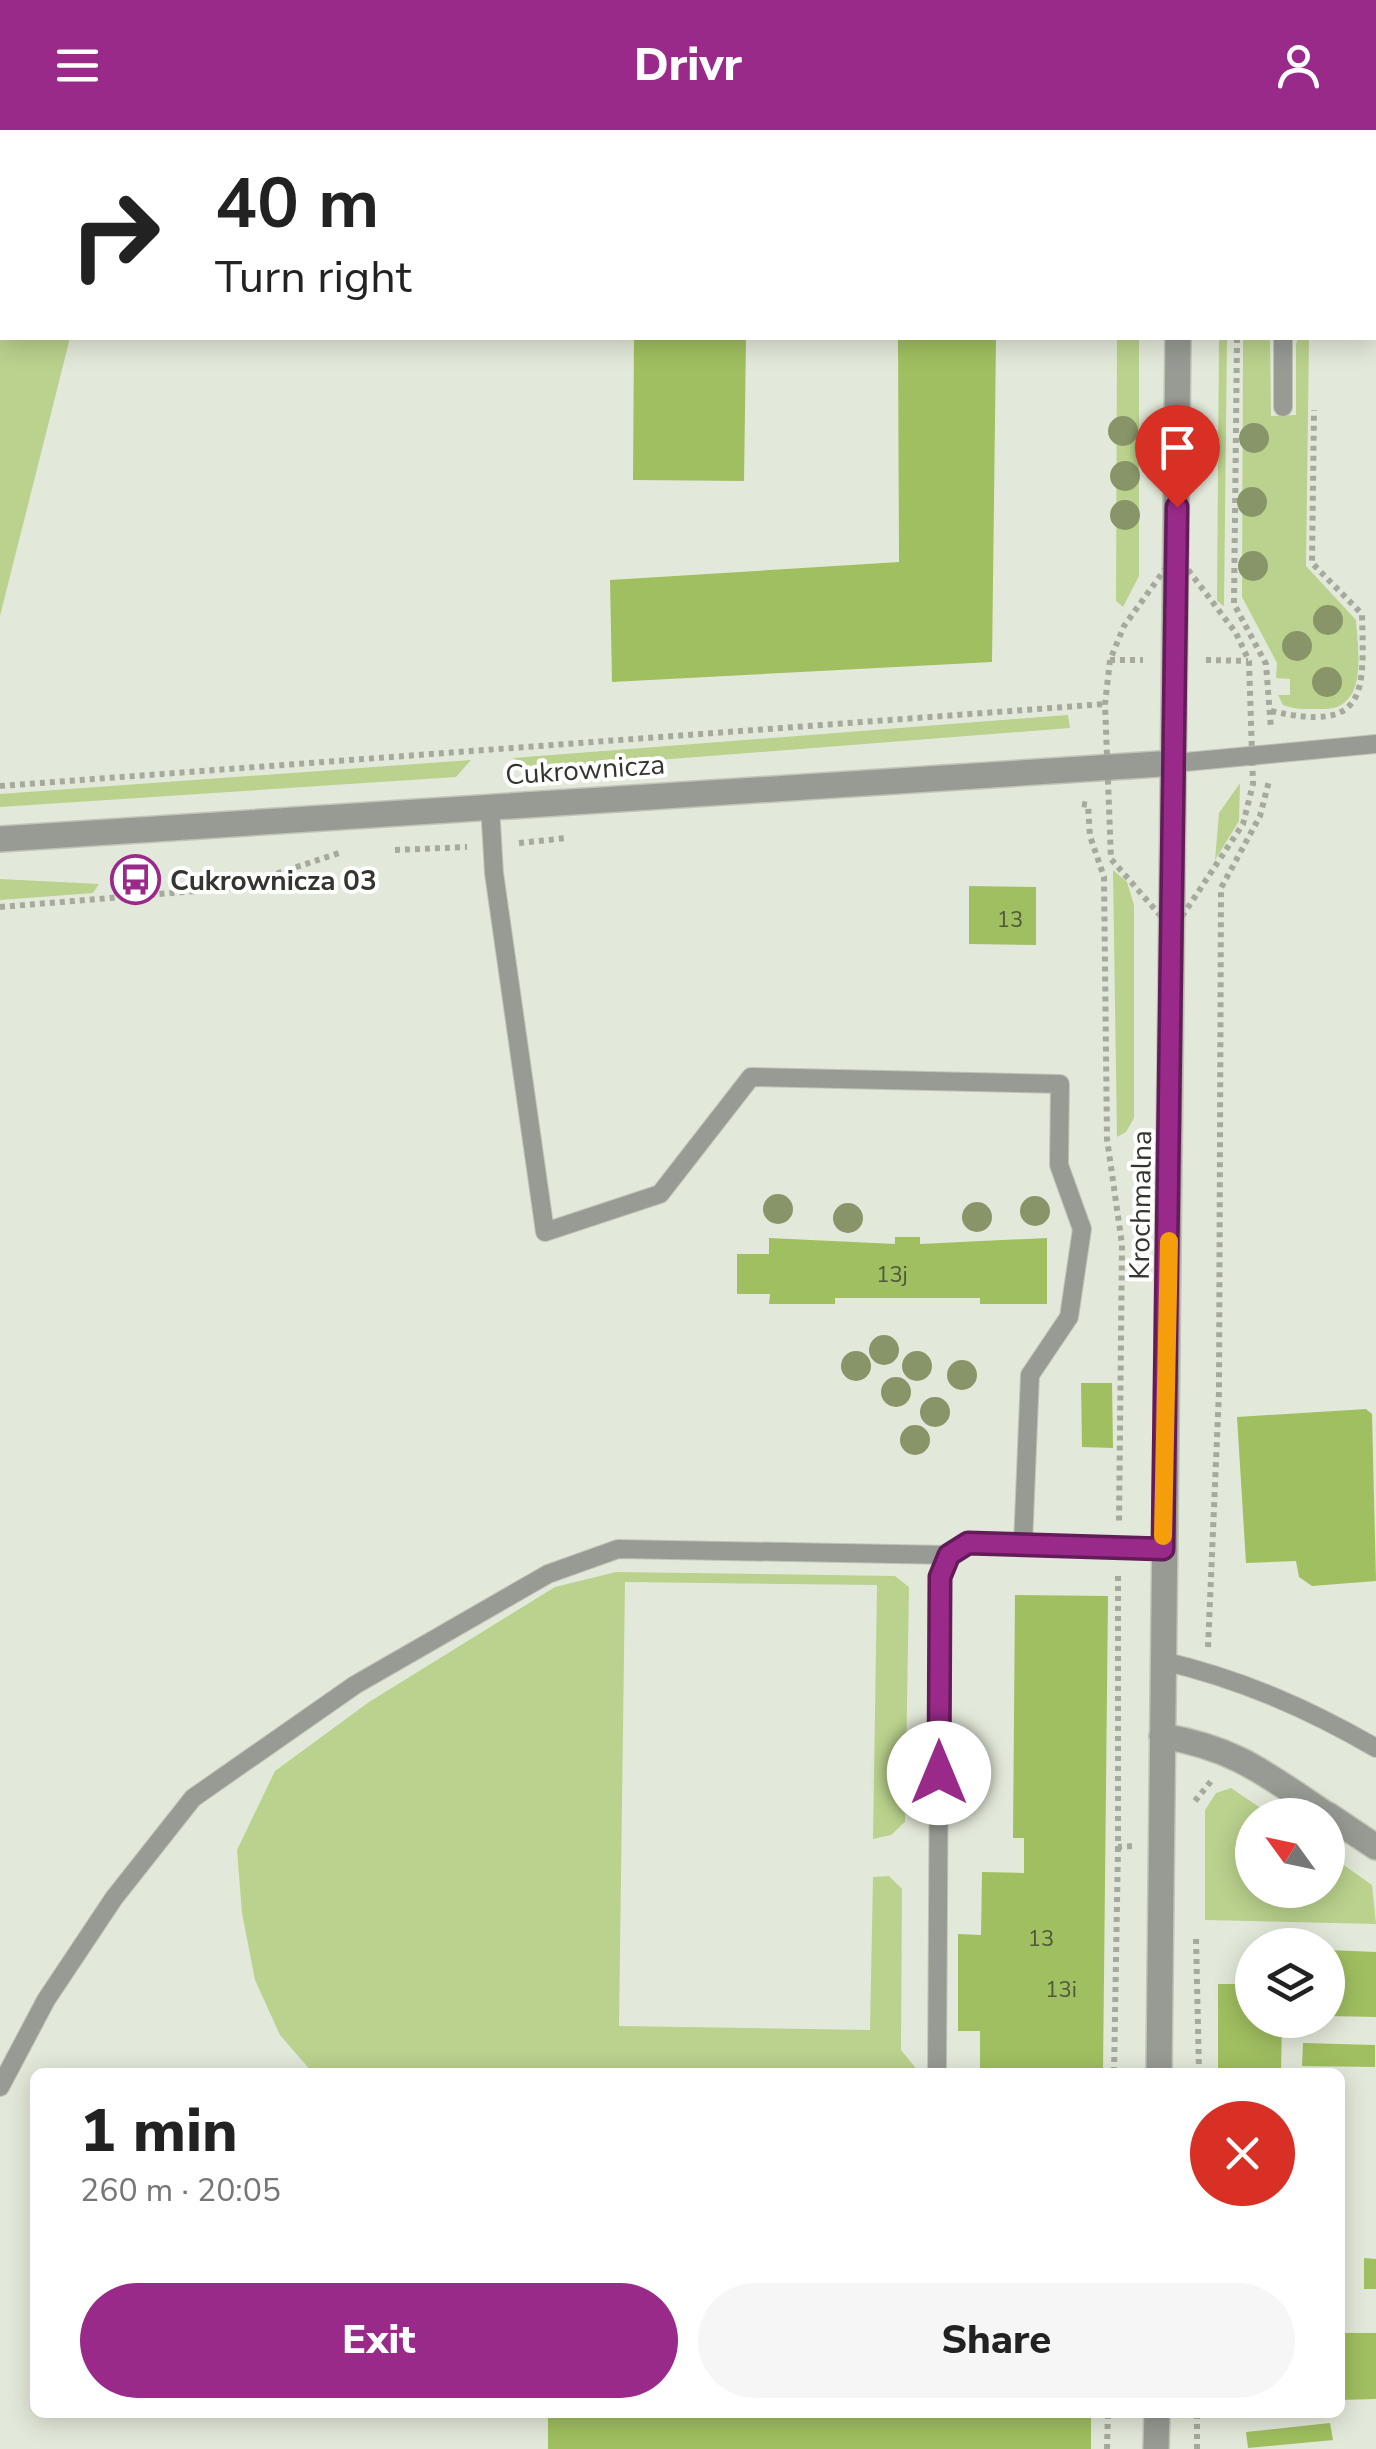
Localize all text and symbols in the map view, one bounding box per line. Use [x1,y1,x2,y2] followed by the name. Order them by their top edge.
[634,35,742,96] text: Drivr
[50,38,105,93] icon: menu
[1271,38,1326,93] icon: person
[215,156,379,252] text: 40 m
[50,170,180,300] icon: right
[215,247,412,308] text: Turn right
[1135,405,1220,508] pin
[1150,420,1205,475] icon: arrive
[504,745,666,795] street label: Cukrownicza
[109,854,161,906] bus stop icon: Cukrownicza 03
[170,862,377,900] place label: Cukrownicza 03
[997,905,1023,935] house number: 13
[1121,1130,1161,1280] street label: Krochmalna
[876,1260,908,1290] house number: 13j
[887,1721,991,1825] position arrow
[1235,1798,1345,1908] north arrow
[1235,1798,1345,2038] map controls
[1028,1924,1054,1954] house number: 13
[1235,1928,1345,2038] button: layers
[1045,1975,1077,2005] house number: 13i
[80,2090,238,2172] text: 1 min
[1190,2101,1295,2206] button: close
[80,2169,281,2212] text: 260 m · 20:05
[80,2283,678,2398] button: Exit
[698,2283,1295,2398] button: Share

